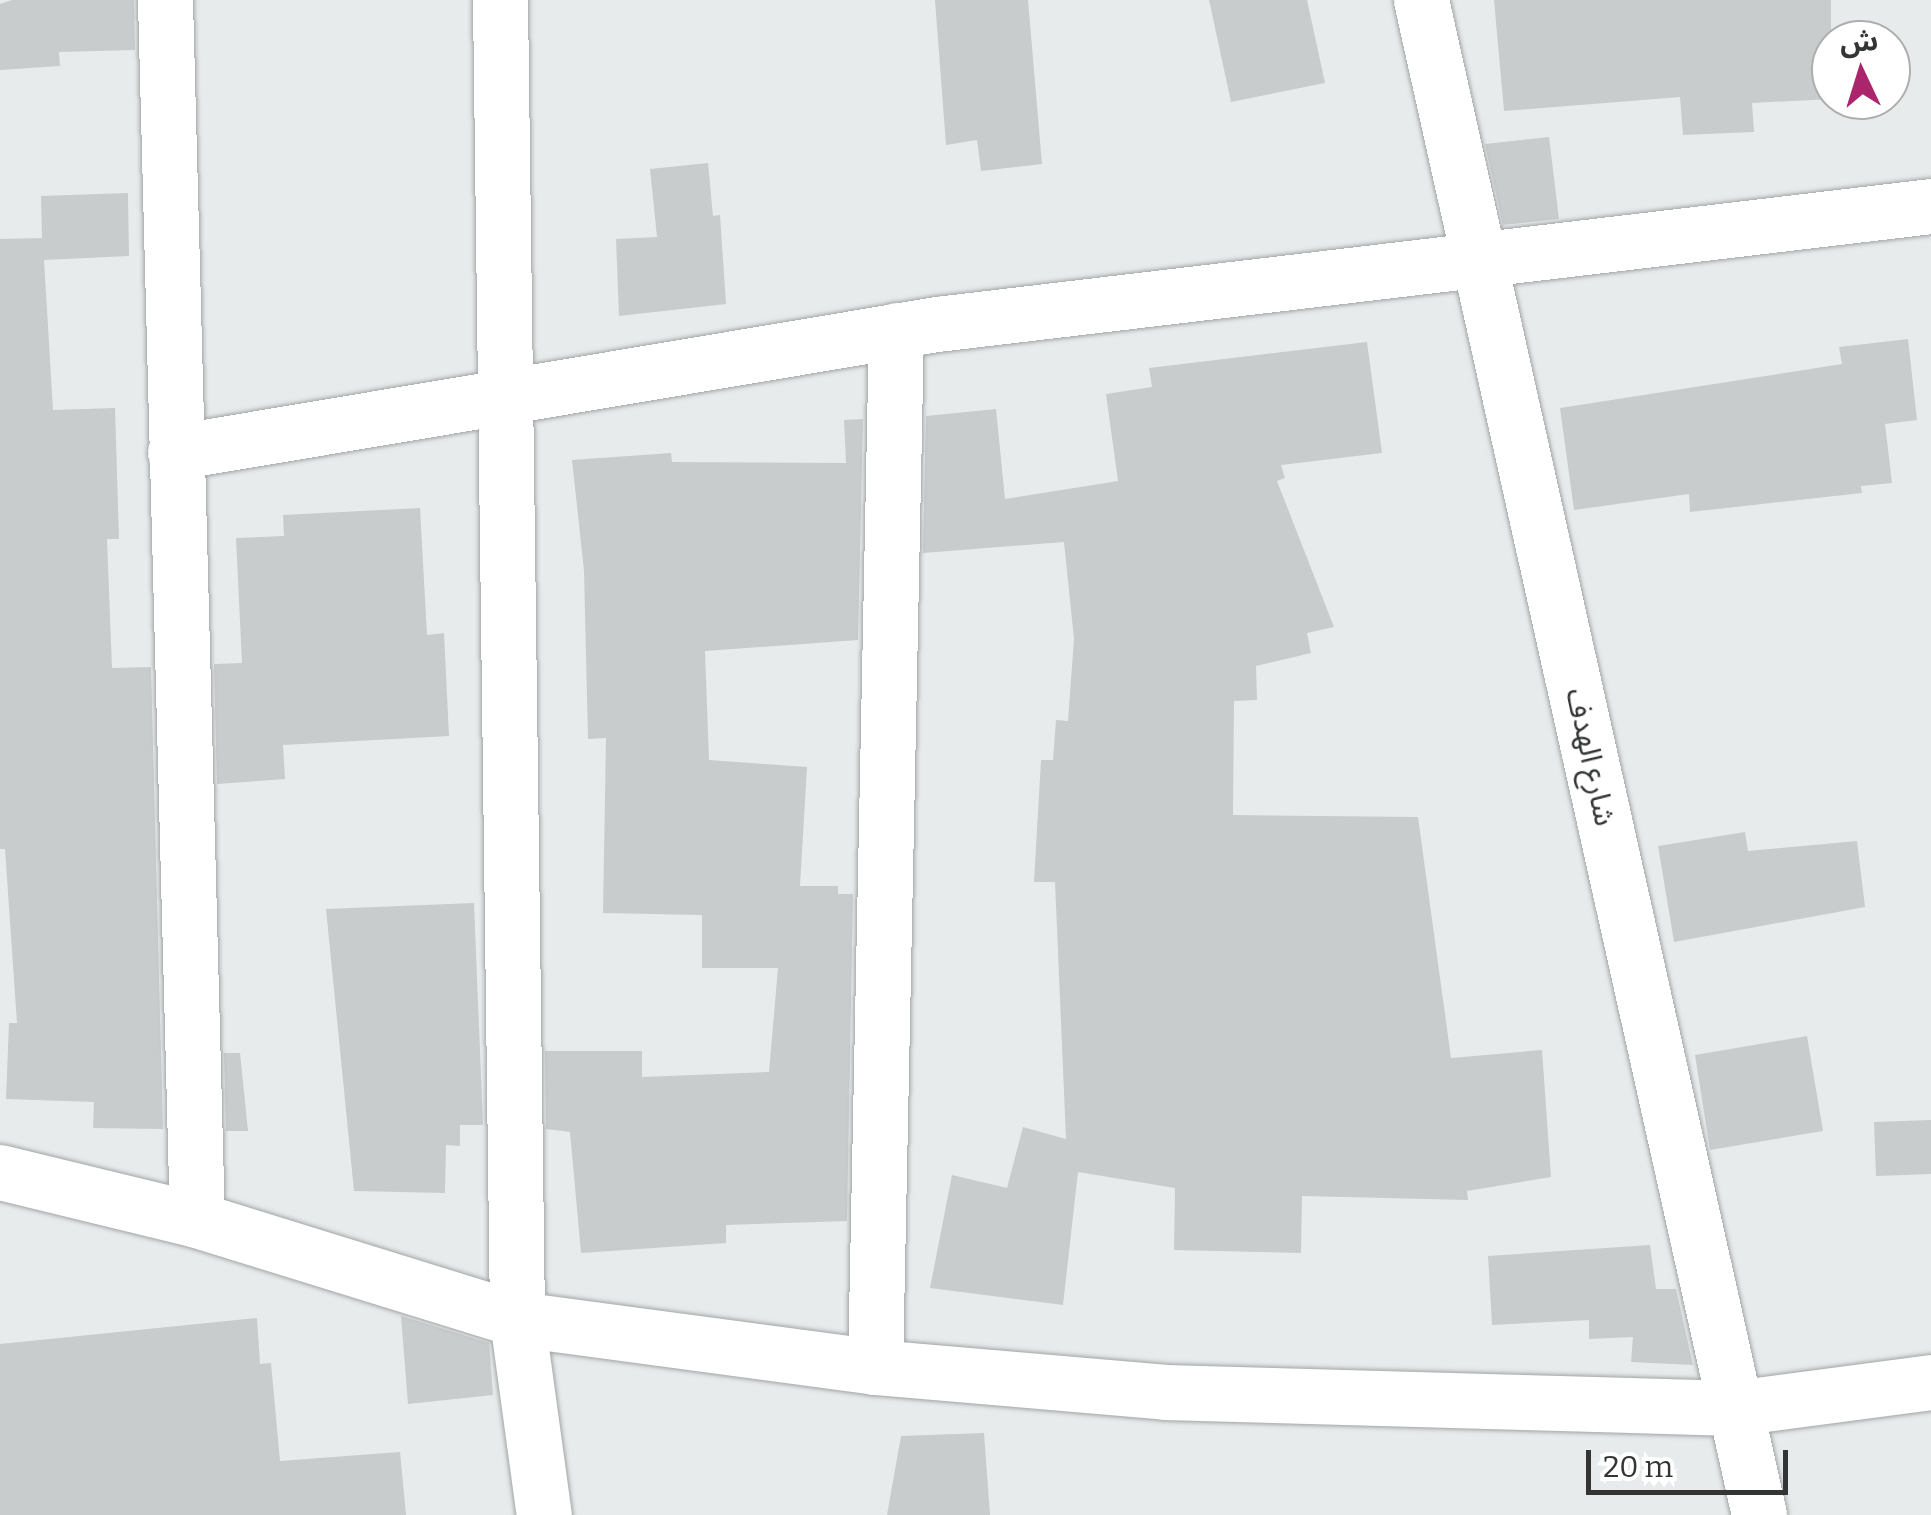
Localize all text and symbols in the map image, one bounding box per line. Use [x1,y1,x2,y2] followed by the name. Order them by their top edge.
[1811,20,1911,120] north arrow
[1839,24,1879,59] text: ش
[1559,685,1623,829] street label: شارع الهدف
[1591,1430,1794,1492] scale bar
[1603,1449,1673,1485] text: 20 m

